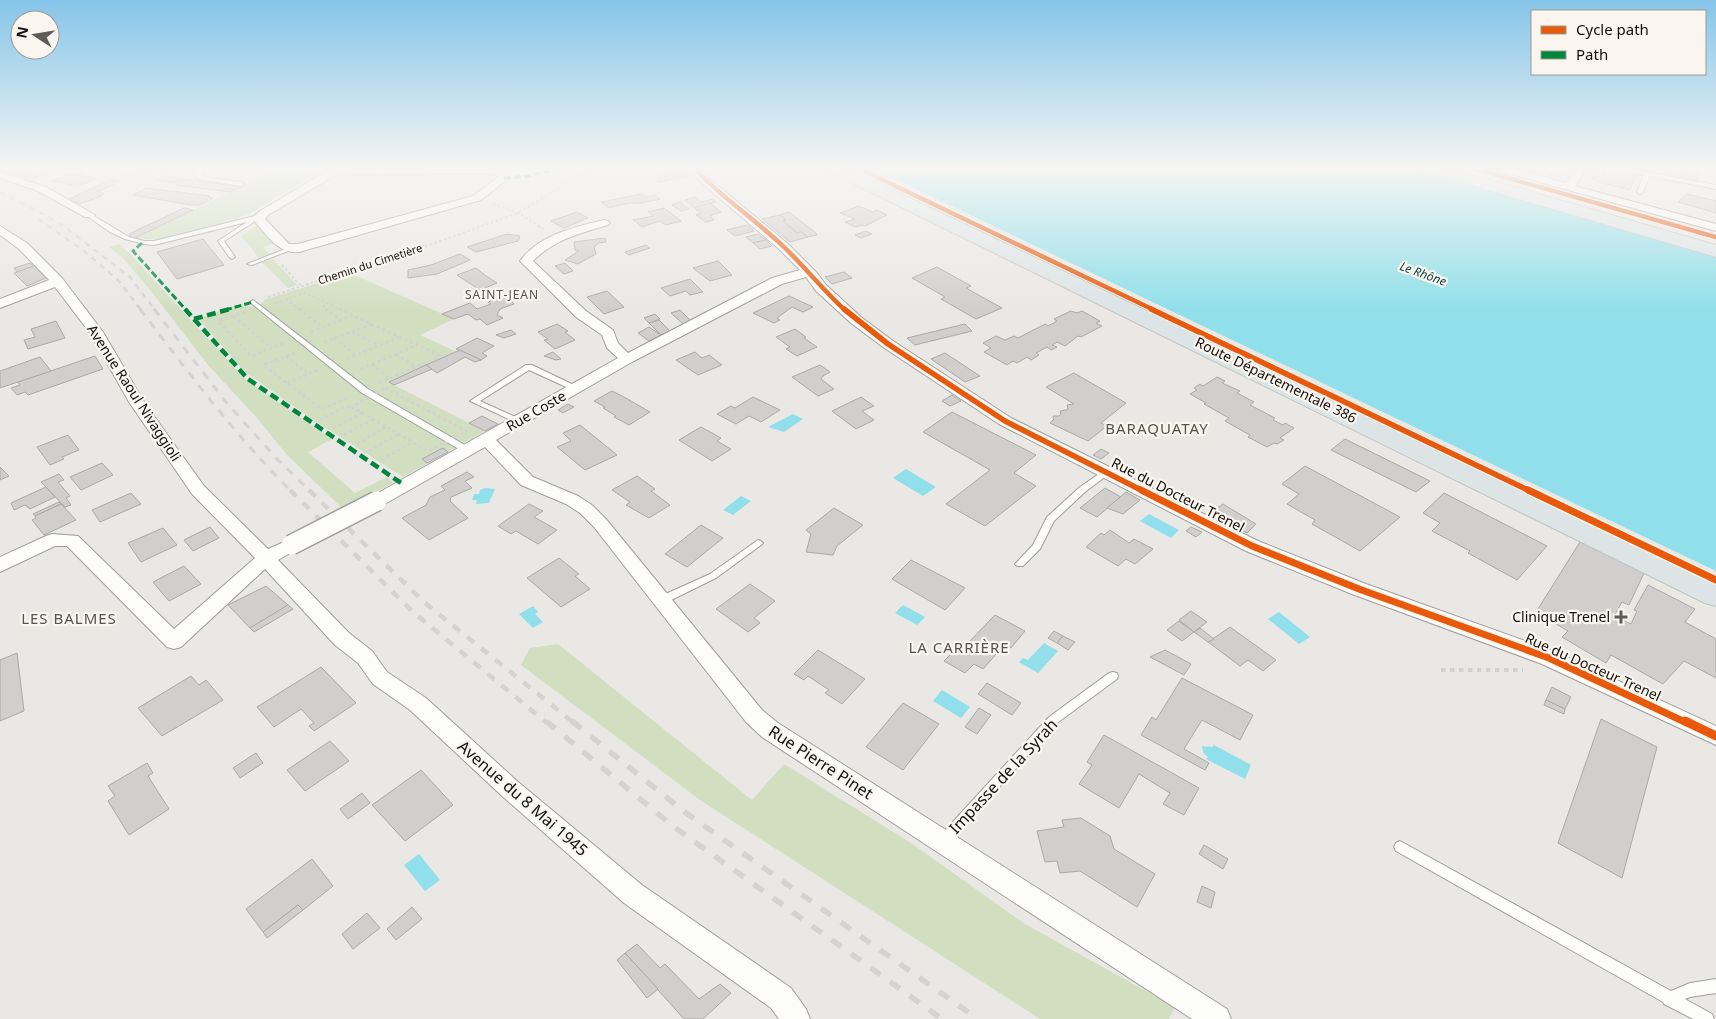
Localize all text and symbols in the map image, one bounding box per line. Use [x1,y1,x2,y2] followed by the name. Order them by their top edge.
[10,10,60,60] north arrow
[1531,10,1706,75] legend
[1576,19,1649,39] text: Cycle path
[11,25,32,40] text: N
[1576,44,1608,64] text: Path
[316,240,424,287] street label: Chemin du Cimetière
[1398,257,1449,290] water label: Le Rhône
[465,286,539,303] district label: SAINT-JEAN
[83,321,186,465] street label: Avenue Raoul Nivaggioli
[1192,332,1360,427] street label: Route Départementale 386
[502,386,569,435] street label: Rue Coste
[1105,418,1209,438] district label: BARAQUATAY
[1108,453,1248,536] street label: Rue du Docteur Trenel
[1512,607,1610,626] place label: Clinique Trenel
[21,608,117,628] district label: LES BALMES
[1614,610,1628,624] marker: Clinique Trenel
[1522,628,1664,705] street label: Rue du Docteur Trenel
[908,637,1010,657] district label: LA CARRIÈRE
[944,714,1062,838] street label: Impasse de la Syrah
[765,720,878,804] street label: Rue Pierre Pinet
[453,735,593,861] street label: Avenue du 8 Mai 1945

